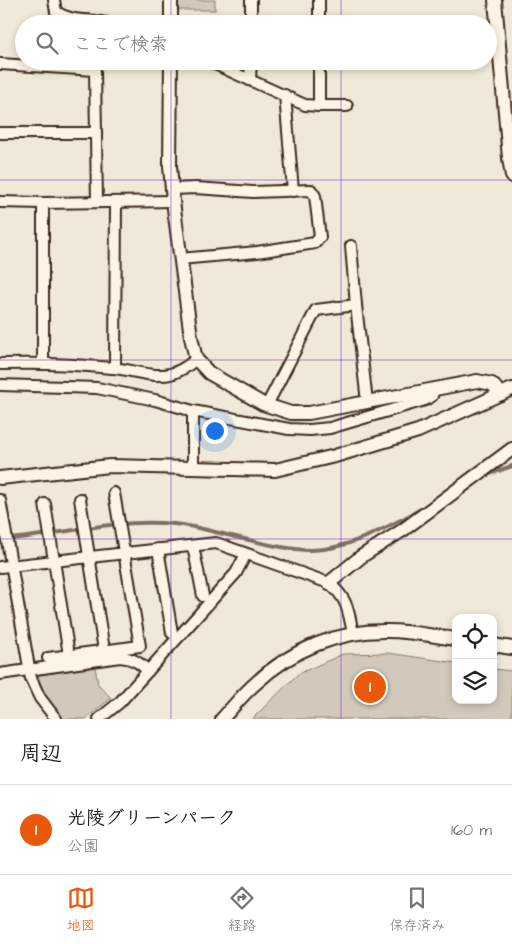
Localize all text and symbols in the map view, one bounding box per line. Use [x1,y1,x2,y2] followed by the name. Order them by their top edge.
[15,15,497,70] search box
[33,29,61,57] icon: search
[73,31,168,58] text: ここで検索
[202,418,228,444] your location
[452,614,497,704] map controls
[452,614,497,659] button: locate
[452,659,497,704] button: layers
[354,668,386,706] pin: 1
[20,739,62,768] text: 周辺
[67,805,236,832] text: 光陵グリーンパーク
[35,819,37,841] text: 1
[451,819,492,841] text: 160 m
[67,835,99,857] text: 公園
[67,884,95,936] tab: 地図
[228,884,256,936] tab: 経路
[389,884,445,936] tab: 保存済み

